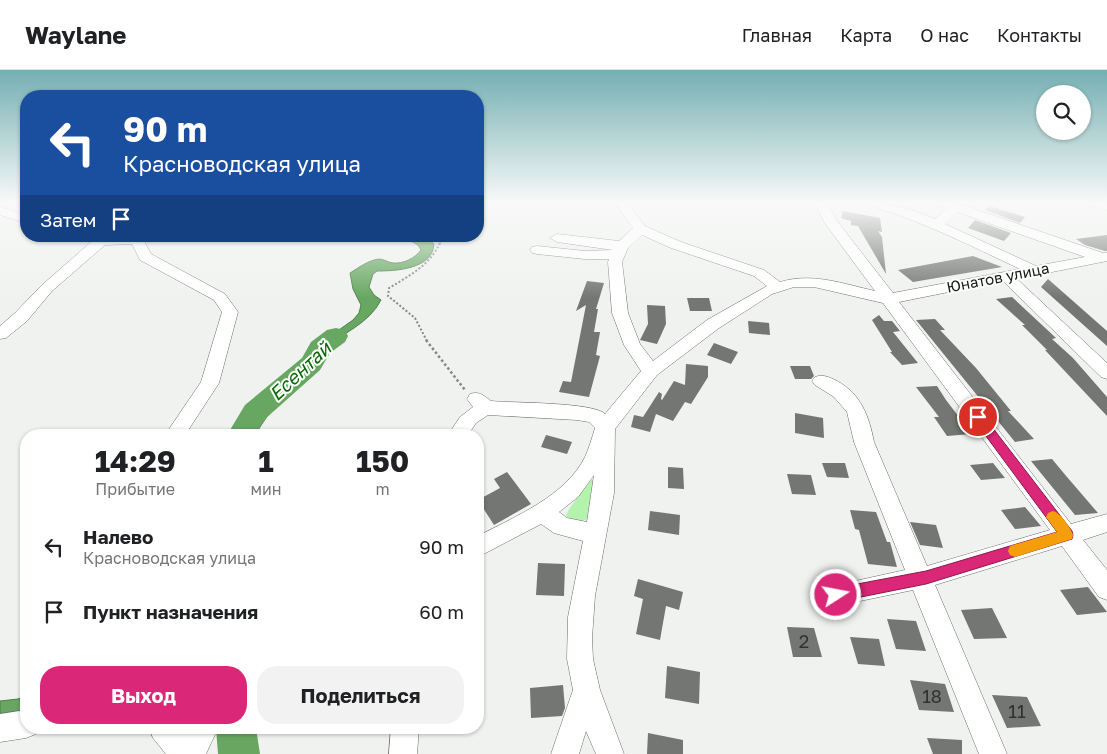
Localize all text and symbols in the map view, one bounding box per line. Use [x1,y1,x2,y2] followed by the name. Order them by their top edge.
[25,20,126,49] text: Waylane
[742,24,812,46] text: Главная
[840,24,892,46] text: Карта
[920,24,969,46] text: О нас
[997,24,1082,46] text: Контакты
[1036,85,1091,140] map controls
[1036,85,1091,140] button: search
[123,108,207,150] text: 90 m
[40,110,105,175] icon: left
[123,150,361,177] text: Красноводская улица
[107,205,135,233] icon: arrive
[40,208,97,231] text: Затем
[945,258,1051,296] street label: Юнатов улица
[264,335,336,405] water label: Есентай
[957,396,999,438] pin
[964,403,992,431] icon: arrive
[95,443,176,479] text: 14:29
[258,443,274,479] text: 1
[356,443,409,479] text: 150
[95,479,175,499] text: Прибытие
[250,479,281,499] text: мин
[376,479,390,499] text: m
[83,525,153,548] text: Налево
[40,533,68,561] icon: left
[419,535,464,558] text: 90 m
[83,548,256,568] text: Красноводская улица
[809,568,861,620] position arrow
[40,598,68,626] icon: arrive
[83,600,258,623] text: Пункт назначения
[419,600,464,623] text: 60 m
[799,630,809,652] house number: 2
[40,666,247,724] button: Выход
[257,666,464,724] button: Поделиться
[922,685,942,707] house number: 18
[1008,700,1026,722] house number: 11

